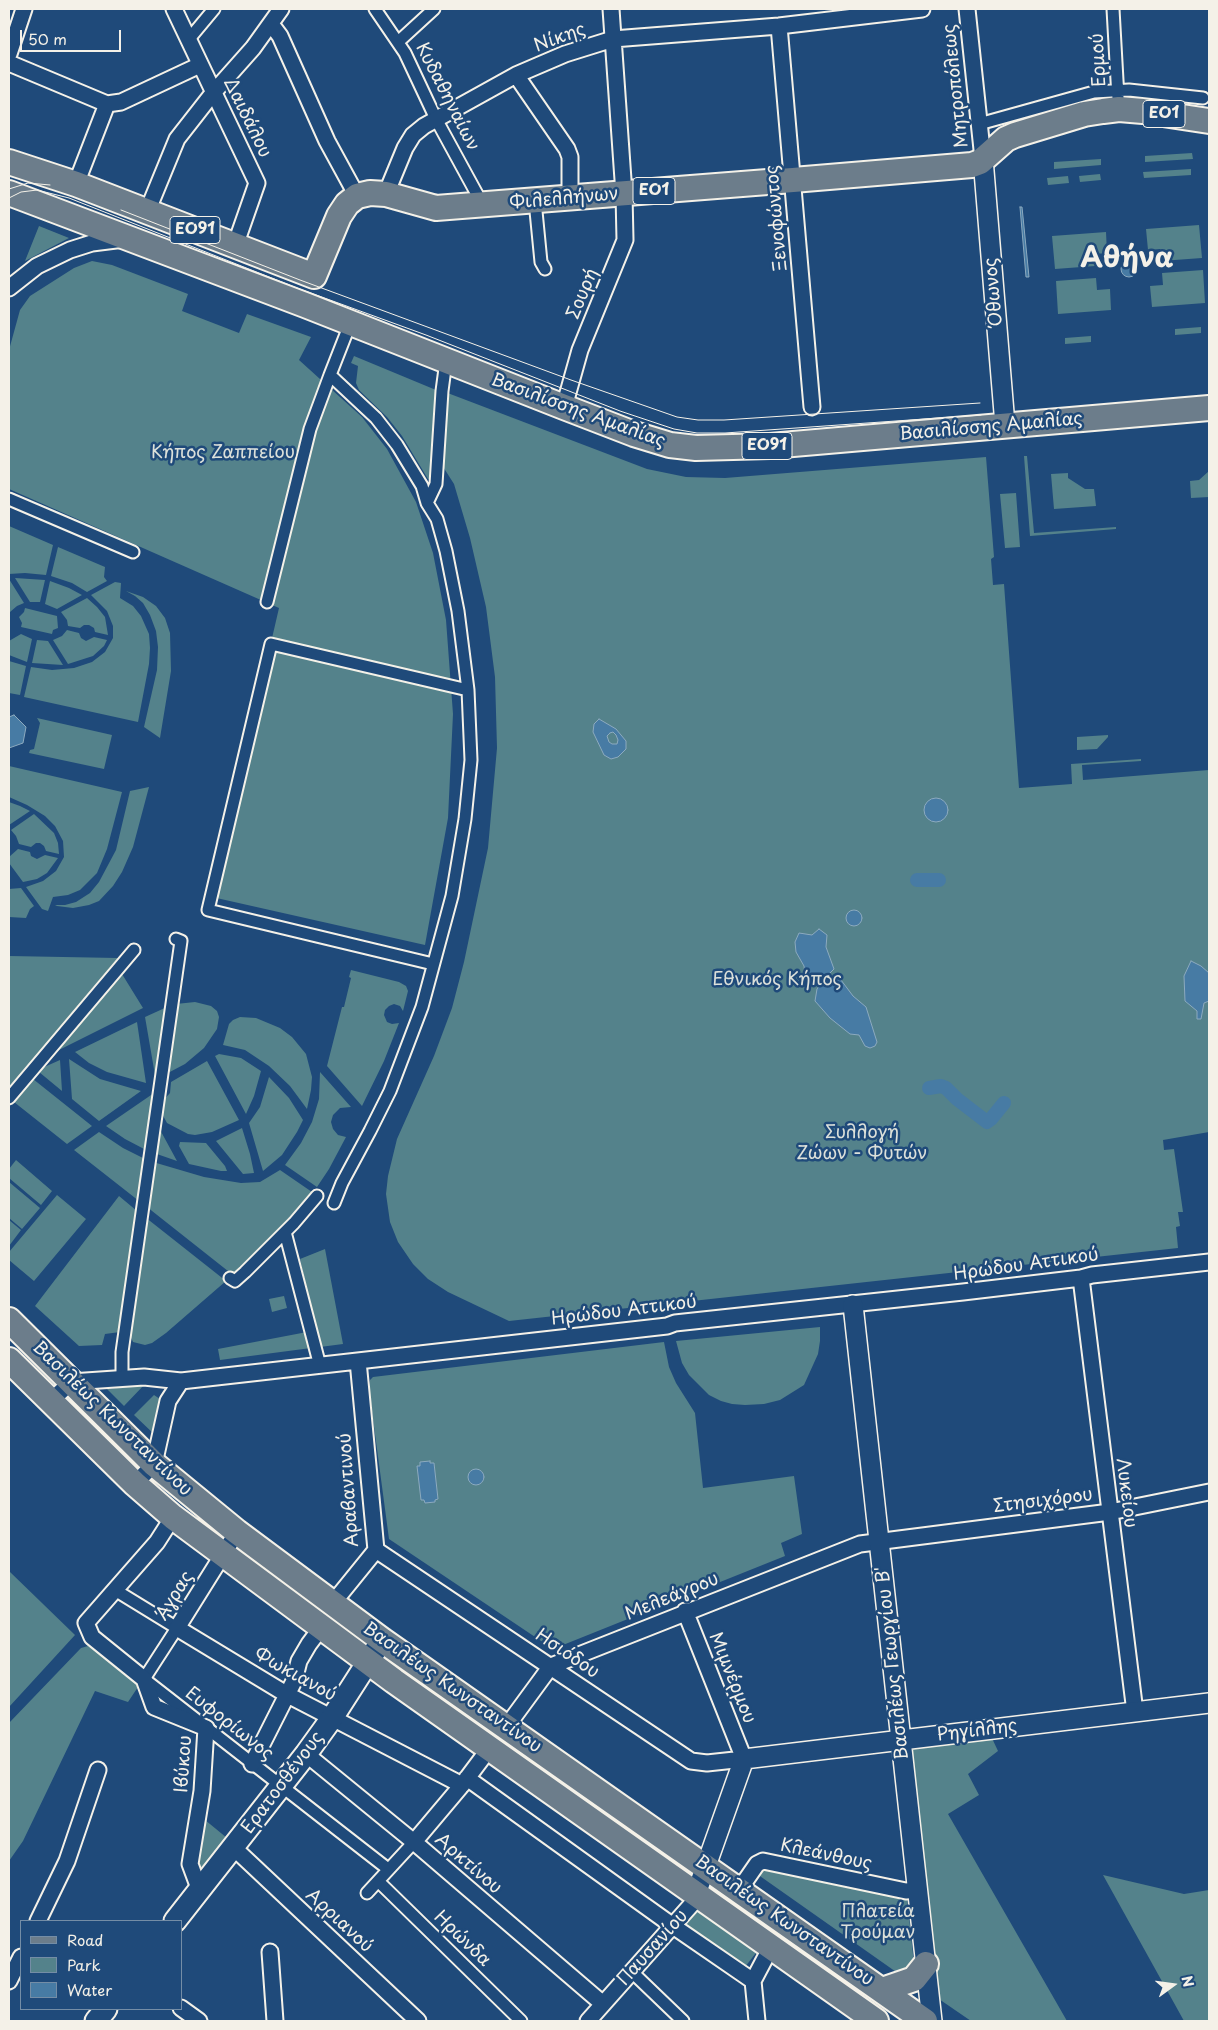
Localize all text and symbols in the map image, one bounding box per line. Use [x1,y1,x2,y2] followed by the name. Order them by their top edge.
[531,19,589,57] street label: Νίκης
[22,20,124,52] scale bar
[939,23,973,149] street label: Μητροπόλεως
[28,27,67,50] text: 50 m
[1087,33,1111,87] street label: Ερμού
[410,39,484,155] street label: Κυδαθηναίων
[218,75,276,161] street label: Δαιδάλου
[1143,100,1185,128] road number: ΕΟ1
[762,164,792,272] street label: Ξενοφώντος
[633,178,675,205] road number: ΕΟ1
[509,183,619,215] street label: Φιλελλήνων
[170,216,220,244] road number: ΕΟ91
[1081,242,1173,276] district label: Αθήνα
[980,257,1008,327] street label: Όθωνος
[563,266,603,322] street label: Σουρή
[488,369,668,453] street label: Βασιλίσσης Αμαλίας
[899,408,1083,446] street label: Βασιλίσσης Αμαλίας
[742,432,792,460] road number: ΕΟ91
[151,442,295,464] park label: Κήπος Ζαππείου
[712,969,842,991] park label: Εθνικός Κήπος
[797,1122,927,1164] park label: Συλλογή Ζώων - Φυτών
[952,1244,1100,1286] street label: Ηρώδου Αττικού
[550,1291,698,1331] street label: Ηρώδου Αττικού
[28,1337,196,1501] street label: Βασιλέως Κωνσταντίνου
[334,1432,364,1548] street label: Αραβαντινού
[1111,1457,1141,1529] street label: Λυκείου
[992,1484,1094,1518] street label: Στησιχόρου
[872,1565,914,1761] street label: Βασιλέως Γεωργίου Β'
[152,1568,198,1624] street label: Άγρας
[622,1568,722,1626] street label: Μελεάγρου
[358,1618,546,1758] street label: Βασιλέως Κωνσταντίνου
[531,1625,603,1683] street label: Ησιόδου
[704,1629,760,1727] street label: Μιμνέρμου
[250,1644,340,1706] street label: Φωκιανού
[181,1683,277,1765] street label: Ευφορίωνος
[936,1715,1018,1747] street label: Ρηγίλλης
[238,1728,328,1838] street label: Ερατοσθένους
[171,1734,197,1794] street label: Ιβύκου
[430,1829,506,1899] street label: Αρκτίνου
[778,1835,874,1875] street label: Κλεάνθους
[690,1851,878,1991] street label: Βασιλέως Κωνσταντίνου
[301,1885,377,1957] street label: Αρριανού
[840,1901,916,1944] park label: Πλατεία Τρούμαν
[613,1906,693,1990] street label: Παυσανίου
[429,1907,495,1971] street label: Ηρώνδα
[20,1920,182,2010] legend
[67,1928,103,1951] text: Road
[67,1953,101,1976] text: Park
[1148,1960,1198,2010] north arrow
[1177,1973,1200,1989] text: N
[67,1978,112,2001] text: Water

